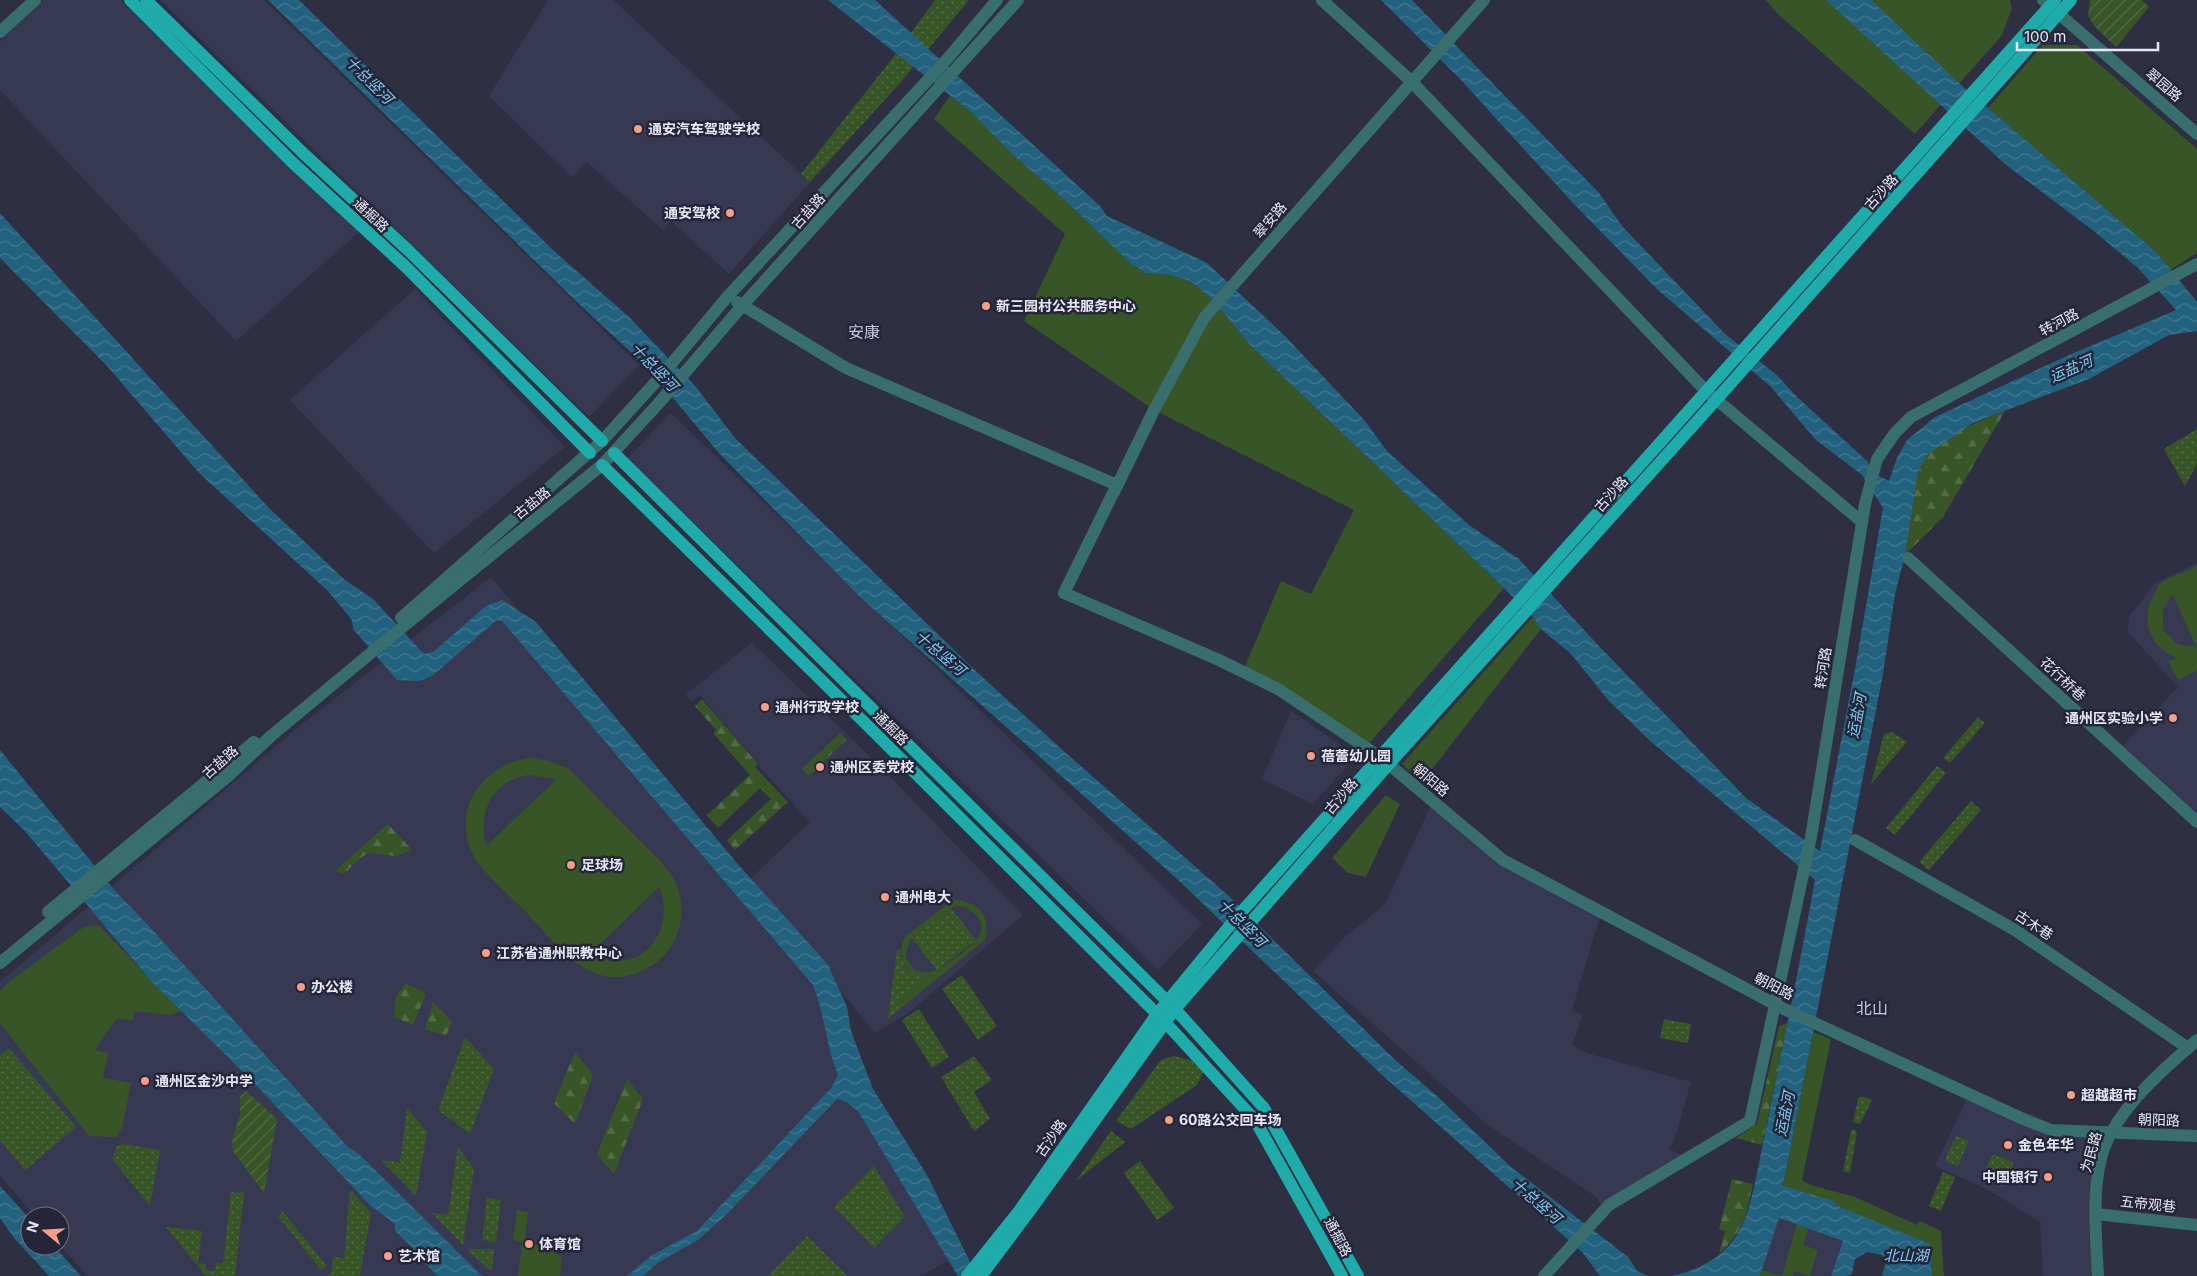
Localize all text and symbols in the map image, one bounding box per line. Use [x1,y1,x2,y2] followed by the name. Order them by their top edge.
[2017,20,2158,52] scale bar
[2024,27,2066,46] text: 100 m
[341,52,399,110] water label: 十总竖河
[2143,64,2186,105] street label: 翠园路
[648,120,760,137] place label: 通安汽车驾驶学校
[632,123,644,135] marker: 通安汽车驾驶学校
[1860,170,1901,213] street label: 古沙路
[787,189,828,232] street label: 古盐路
[350,194,392,235] street label: 通掘路
[1249,198,1290,241] street label: 翠安路
[664,204,720,221] place label: 通安驾校
[724,207,736,219] marker: 通安驾校
[996,297,1136,314] place label: 新三园村公共服务中心
[980,300,992,312] marker: 新三园村公共服务中心
[2036,304,2081,339] street label: 转河路
[848,322,880,342] district label: 安康
[627,338,684,397] water label: 十总竖河
[2046,349,2098,386] water label: 运盐河
[1590,472,1631,515] street label: 古沙路
[510,483,553,522] street label: 古盐路
[911,626,972,681] water label: 十总竖河
[1811,646,1834,690] street label: 转河路
[2037,653,2090,704] street label: 花行桥巷
[1843,689,1871,740] water label: 运盐河
[775,698,859,715] place label: 通州行政学校
[759,701,771,713] marker: 通州行政学校
[870,707,912,749] street label: 通掘路
[2065,709,2163,726] place label: 通州区实验小学
[2167,712,2179,724] marker: 通州区实验小学
[198,741,241,782] street label: 古盐路
[1321,747,1391,764] place label: 蓓蕾幼儿园
[1305,750,1317,762] marker: 蓓蕾幼儿园
[830,758,914,775] place label: 通州区委党校
[1410,760,1453,800] street label: 朝阳路
[814,761,826,773] marker: 通州区委党校
[1320,774,1361,817] street label: 古沙路
[581,856,623,873] place label: 足球场
[565,859,577,871] marker: 足球场
[895,888,951,905] place label: 通州电大
[879,891,891,903] marker: 通州电大
[1214,895,1272,953] water label: 十总竖河
[2012,906,2057,943] street label: 古木巷
[496,944,622,961] place label: 江苏省通州职教中心
[480,947,492,959] marker: 江苏省通州职教中心
[1752,968,1797,1003] street label: 朝阳路
[311,978,353,995] place label: 办公楼
[295,981,307,993] marker: 办公楼
[1856,998,1888,1018] district label: 北山
[155,1072,253,1089] place label: 通州区金沙中学
[139,1075,151,1087] marker: 通州区金沙中学
[2081,1086,2137,1103] place label: 超越超市
[1771,1087,1799,1138] water label: 运盐河
[2065,1089,2077,1101] marker: 超越超市
[2138,1110,2180,1129] street label: 朝阳路
[1179,1111,1282,1128] place label: 60路公交回车场
[1163,1114,1175,1126] marker: 60路公交回车场
[1032,1116,1070,1160] street label: 古沙路
[2077,1129,2104,1174] street label: 为民路
[2018,1136,2074,1153] place label: 金色年华
[2002,1139,2014,1151] marker: 金色年华
[1982,1168,2038,1185] place label: 中国银行
[2042,1171,2054,1183] marker: 中国银行
[1507,1174,1567,1229] water label: 十总竖河
[2119,1192,2177,1215] street label: 五帝观巷
[20,1206,70,1256] north arrow
[1321,1214,1356,1259] street label: 通掘路
[22,1219,42,1235] text: N
[539,1235,581,1252] place label: 体育馆
[523,1238,535,1250] marker: 体育馆
[1883,1246,1930,1265] water label: 北山湖
[398,1247,440,1264] place label: 艺术馆
[382,1250,394,1262] marker: 艺术馆

